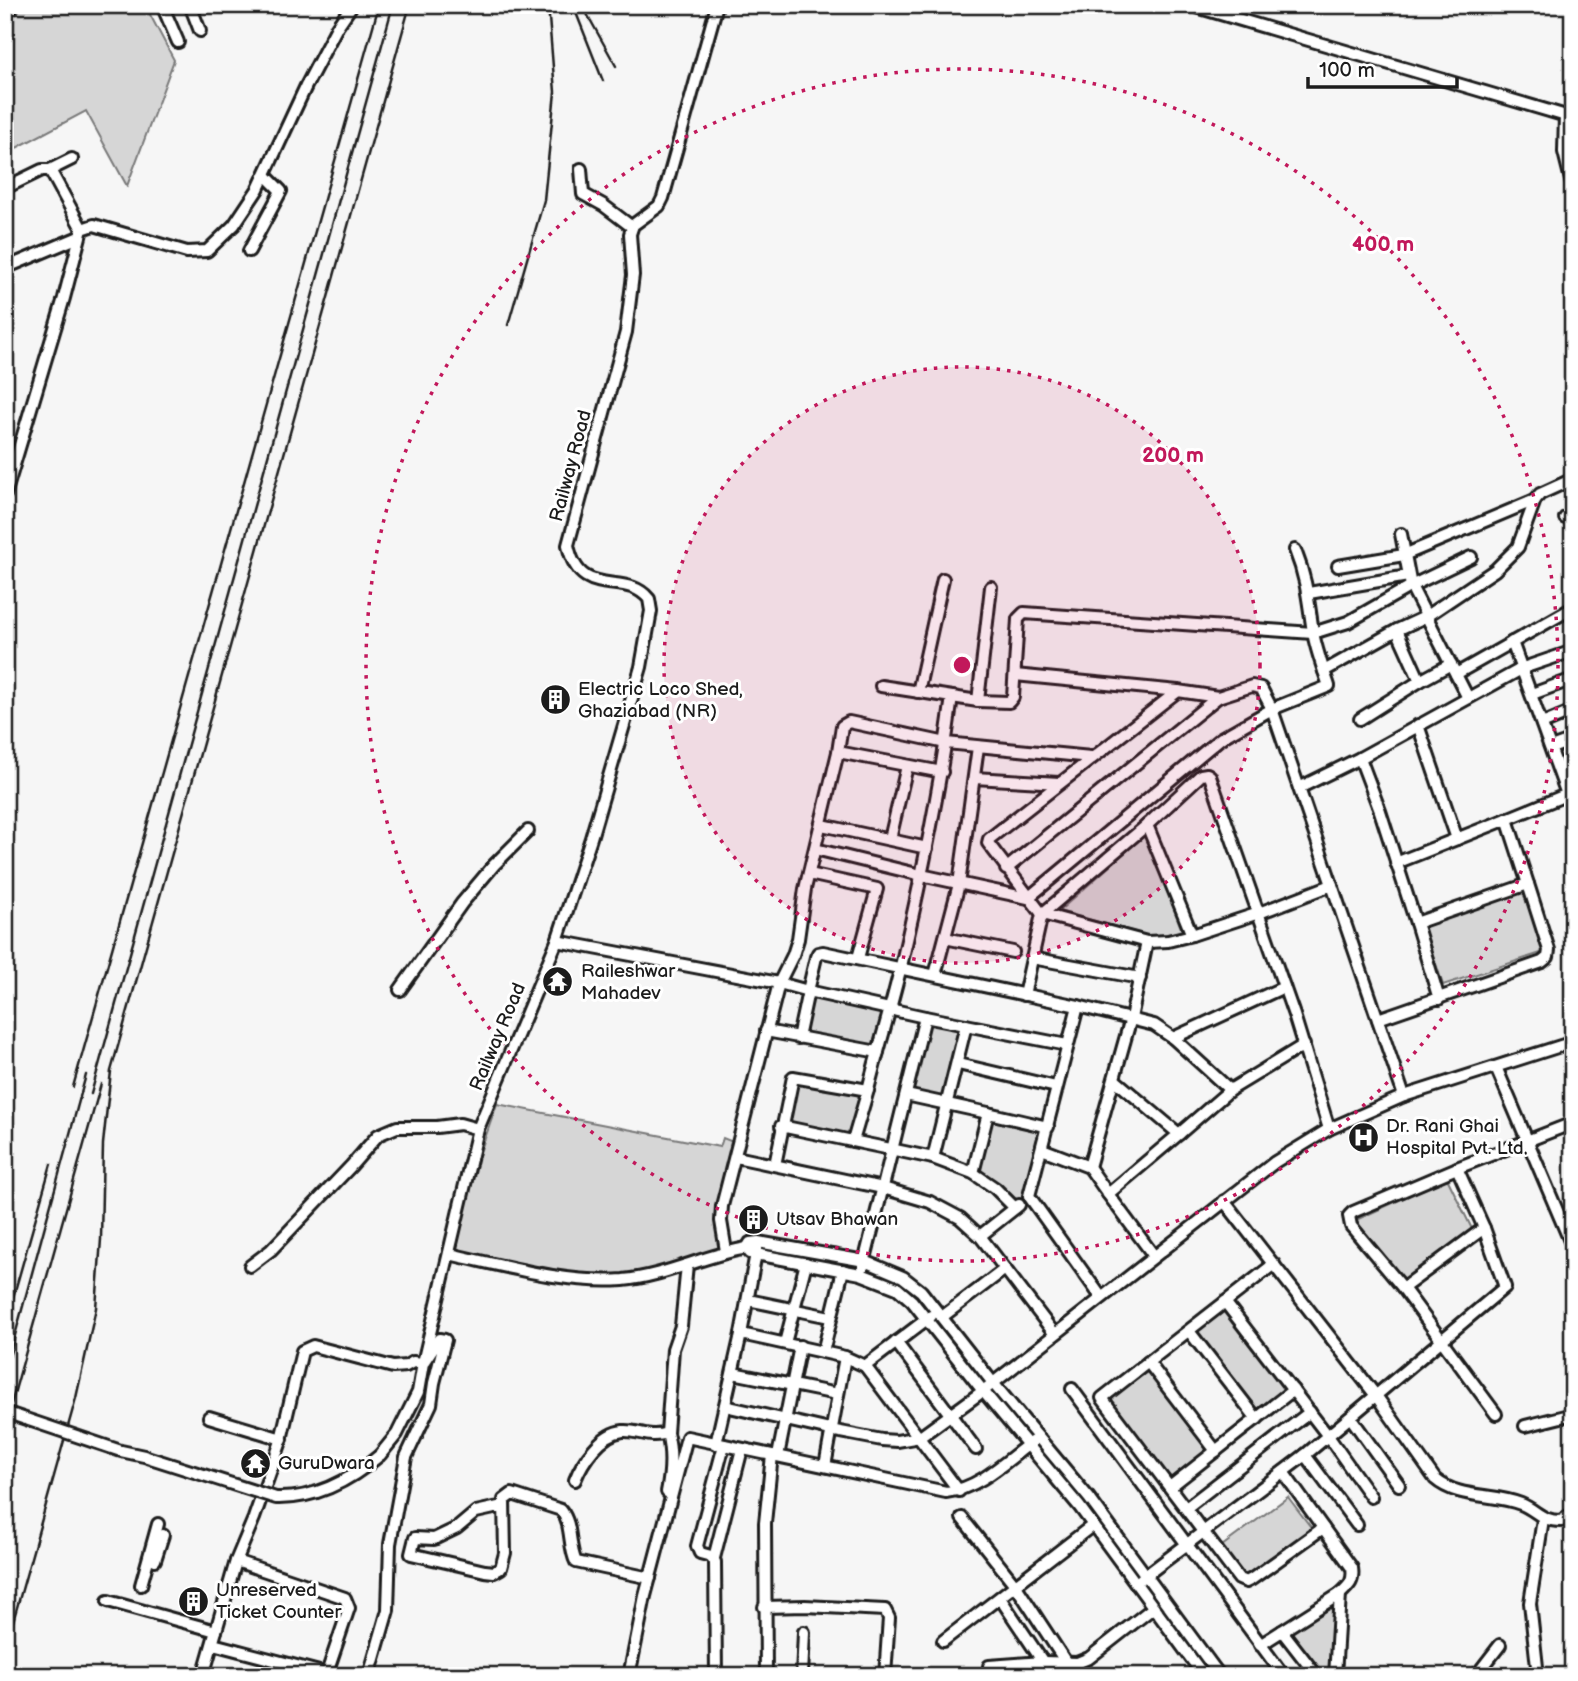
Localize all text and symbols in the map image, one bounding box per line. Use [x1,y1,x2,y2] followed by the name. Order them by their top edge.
[1308,46,1457,90] scale bar
[1319,58,1375,83] text: 100 m
[1352,232,1414,257] text: 400 m
[545,408,597,524] street label: Railway Road
[1142,443,1204,468] text: 200 m
[950,653,974,677] centre of rings
[578,678,743,723] place label: Electric Loco Shed, Ghaziabad (NR)
[538,683,572,717] building icon: Electric Loco Shed, Ghaziabad (NR)
[581,960,676,1005] place label: Raileshwar Mahadev
[541,965,575,999] temple icon: Raileshwar Mahadev
[465,980,531,1094] street label: Railway Road
[1386,1115,1527,1160] place label: Dr. Rani Ghai Hospital Pvt. Ltd.
[1346,1120,1380,1154] hospital icon: Dr. Rani Ghai Hospital Pvt. Ltd.
[736,1202,770,1236] building icon: Utsav Bhawan
[776,1208,898,1231] place label: Utsav Bhawan
[238,1446,272,1480] temple icon: GuruDwara
[278,1452,375,1475] place label: GuruDwara
[216,1579,342,1624] place label: Unreserved Ticket Counter
[176,1584,210,1618] building icon: Unreserved Ticket Counter

